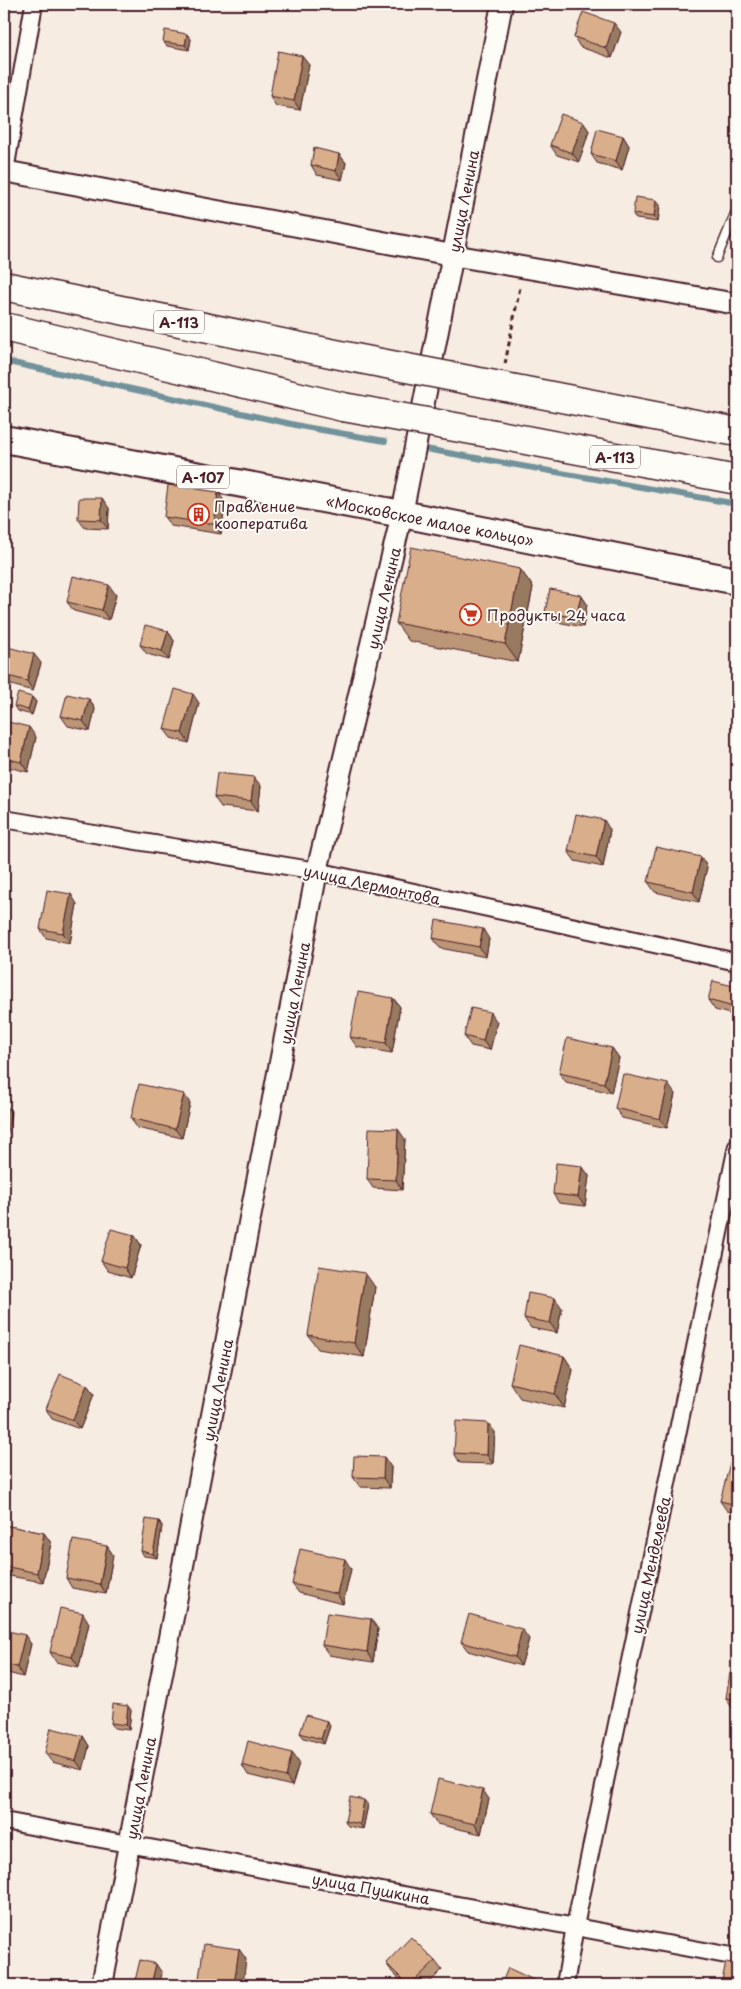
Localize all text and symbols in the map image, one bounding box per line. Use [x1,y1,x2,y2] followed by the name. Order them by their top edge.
[442,147,484,254] street label: улица Ленина
[154,311,204,334] road number: А-113
[590,446,640,468] road number: А-113
[177,466,229,488] road number: А-107
[324,489,536,552] street label: «Московское малое кольцо»
[214,494,308,534] place label: Правление кооператива
[186,502,210,526] building icon: Правление кооператива
[360,544,406,651] street label: улица Ленина
[459,602,483,626] supermarket icon: Продукты 24 часа
[487,603,626,626] place label: Продукты 24 часа
[301,858,443,910] street label: улица Лермонтова
[273,939,315,1046] street label: улица Ленина
[196,1336,238,1443] street label: улица Ленина
[624,1493,676,1636] street label: улица Менделеева
[119,1734,161,1841] street label: улица Ленина
[310,1866,432,1910] street label: улица Пушкина

